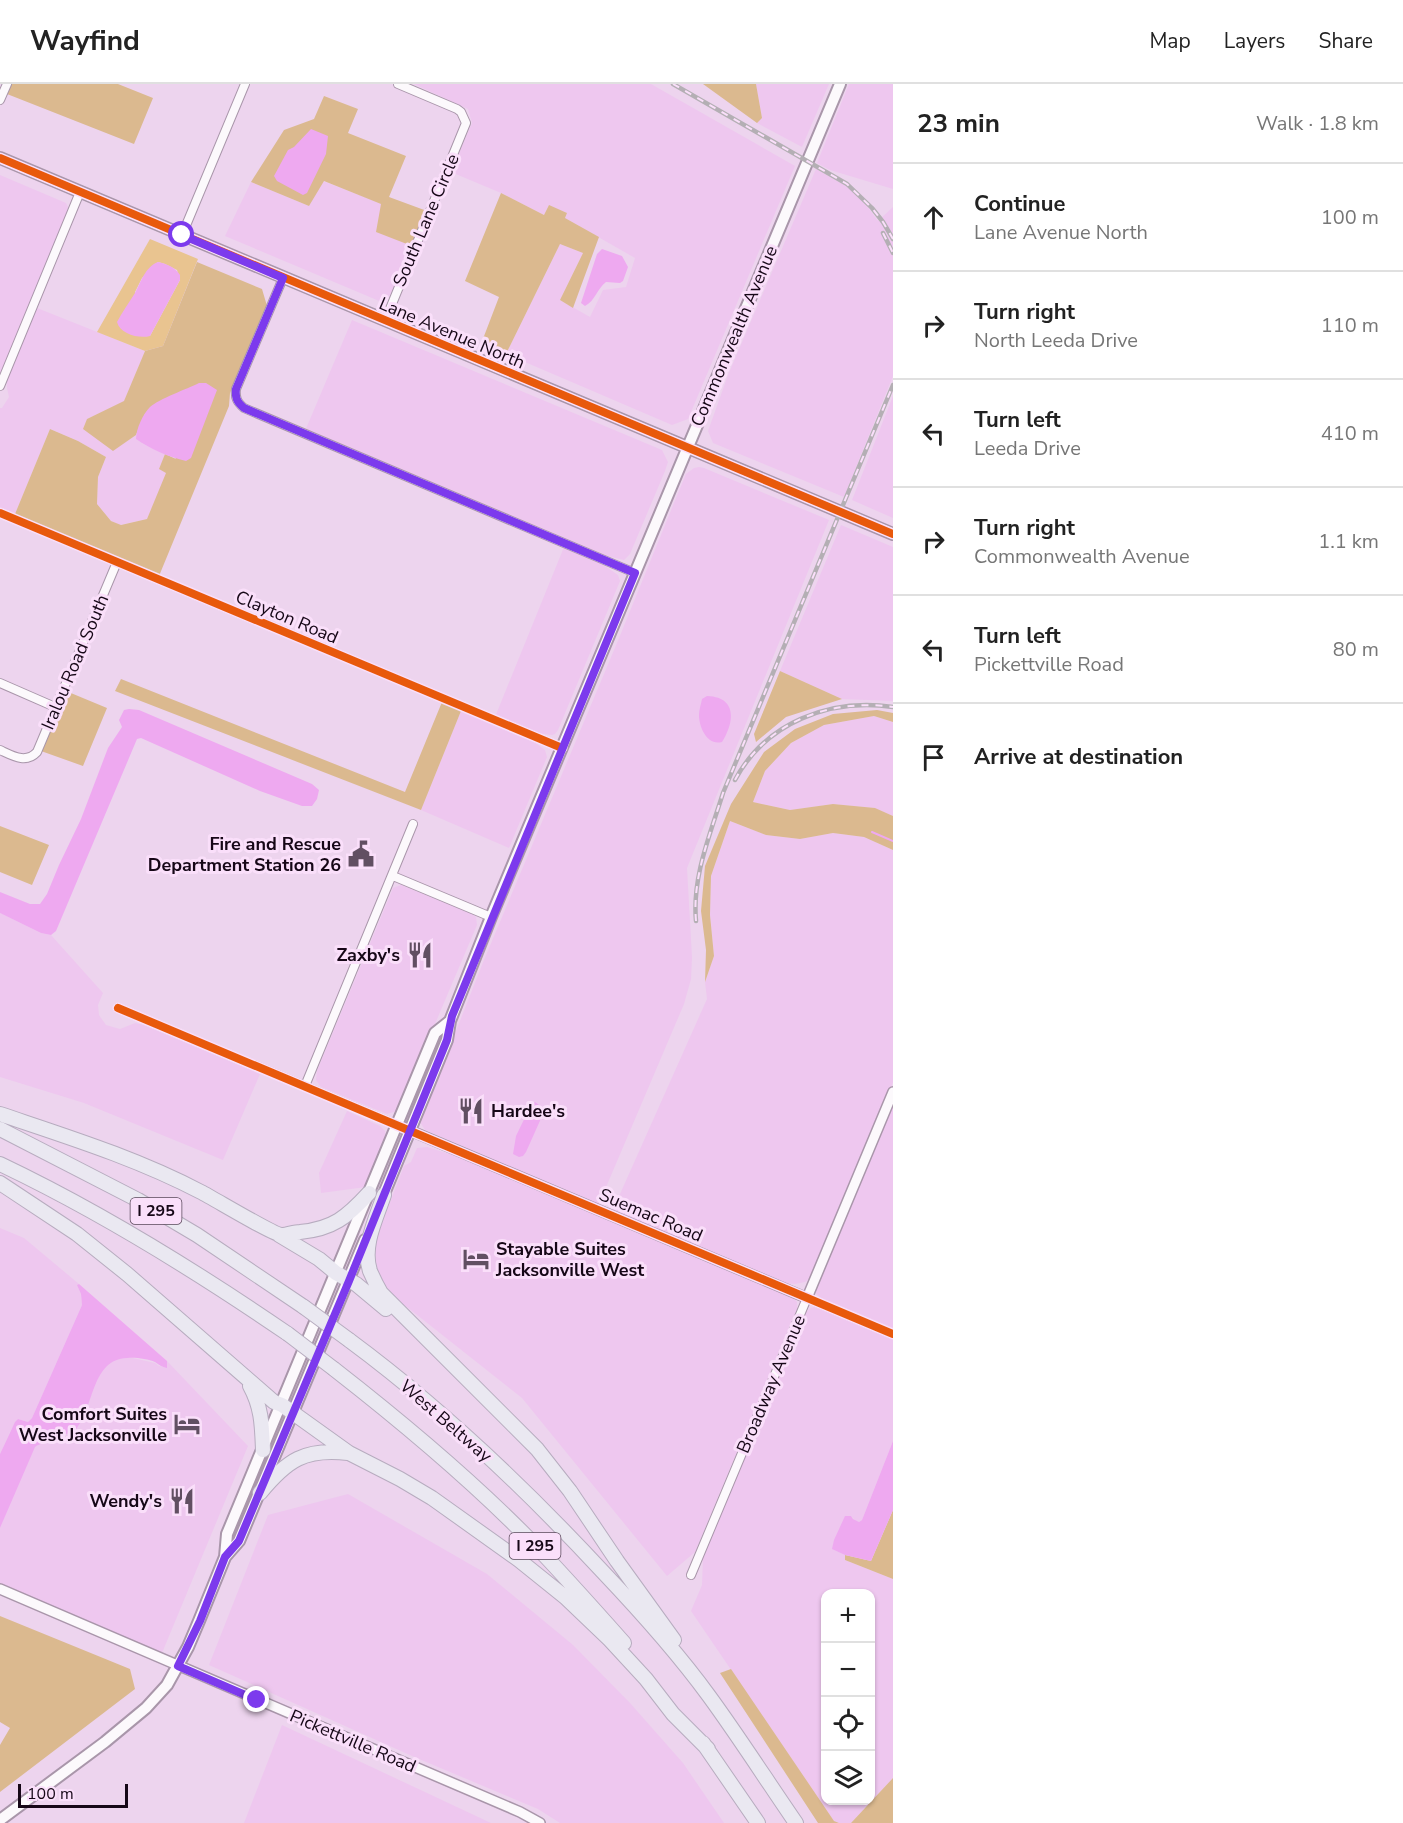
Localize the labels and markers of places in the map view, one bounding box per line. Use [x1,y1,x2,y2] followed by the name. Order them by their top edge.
[148,832,341,877] place label: Fire and Rescue Department Station 26
[346,839,376,869] public building icon: Fire and Rescue Department Station 26
[405,940,435,970] restaurant icon: Zaxby's
[336,943,400,967] place label: Zaxby's
[456,1096,486,1126] restaurant icon: Hardee's
[491,1099,565,1123] place label: Hardee's
[495,1237,644,1282] place label: Stayable Suites Jacksonville West
[461,1244,491,1274] hotel icon: Stayable Suites Jacksonville West
[19,1402,167,1447] place label: Comfort Suites West Jacksonville
[172,1409,202,1439] hotel icon: Comfort Suites West Jacksonville
[167,1486,197,1516] restaurant icon: Wendy's
[89,1489,162,1513] place label: Wendy's

